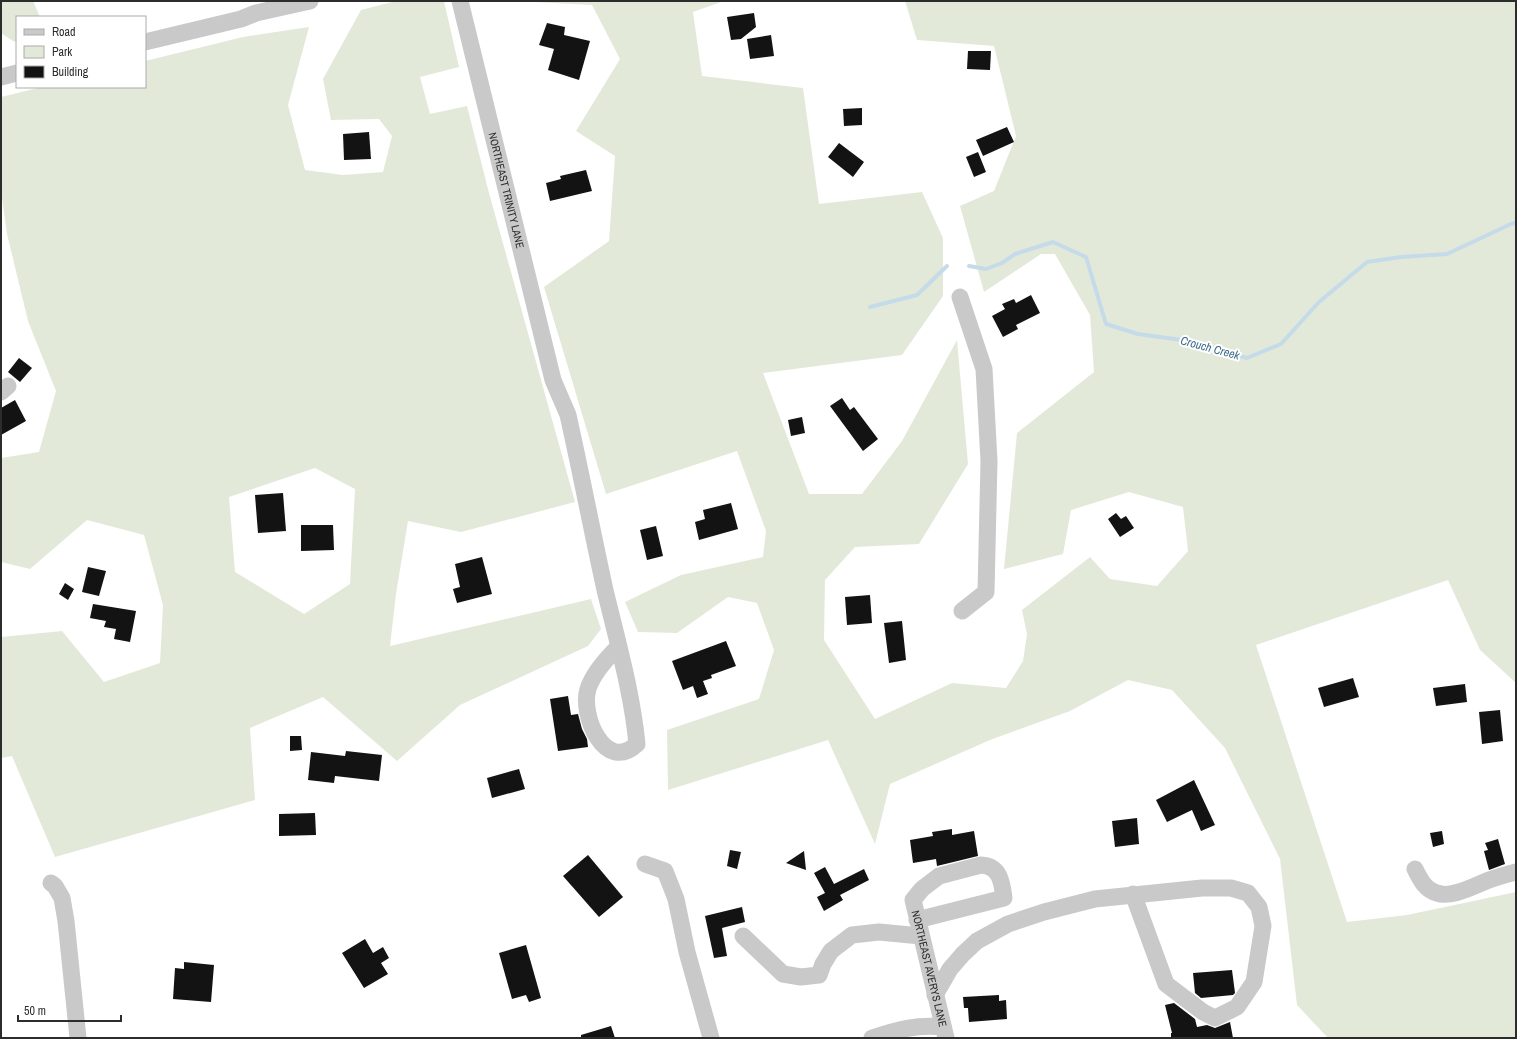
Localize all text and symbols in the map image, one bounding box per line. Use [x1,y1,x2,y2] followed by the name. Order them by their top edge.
[16,16,146,88] legend
[52,24,76,40] text: Road
[52,44,72,60] text: Park
[52,64,89,80] text: Building
[486,131,527,250] street label: NORTHEAST TRINITY LANE
[1179,332,1242,364] water label: Crouch Creek
[909,909,950,1028] street label: NORTHEAST AVERYS LANE
[18,997,121,1023] scale bar
[24,1003,46,1019] text: 50 m

